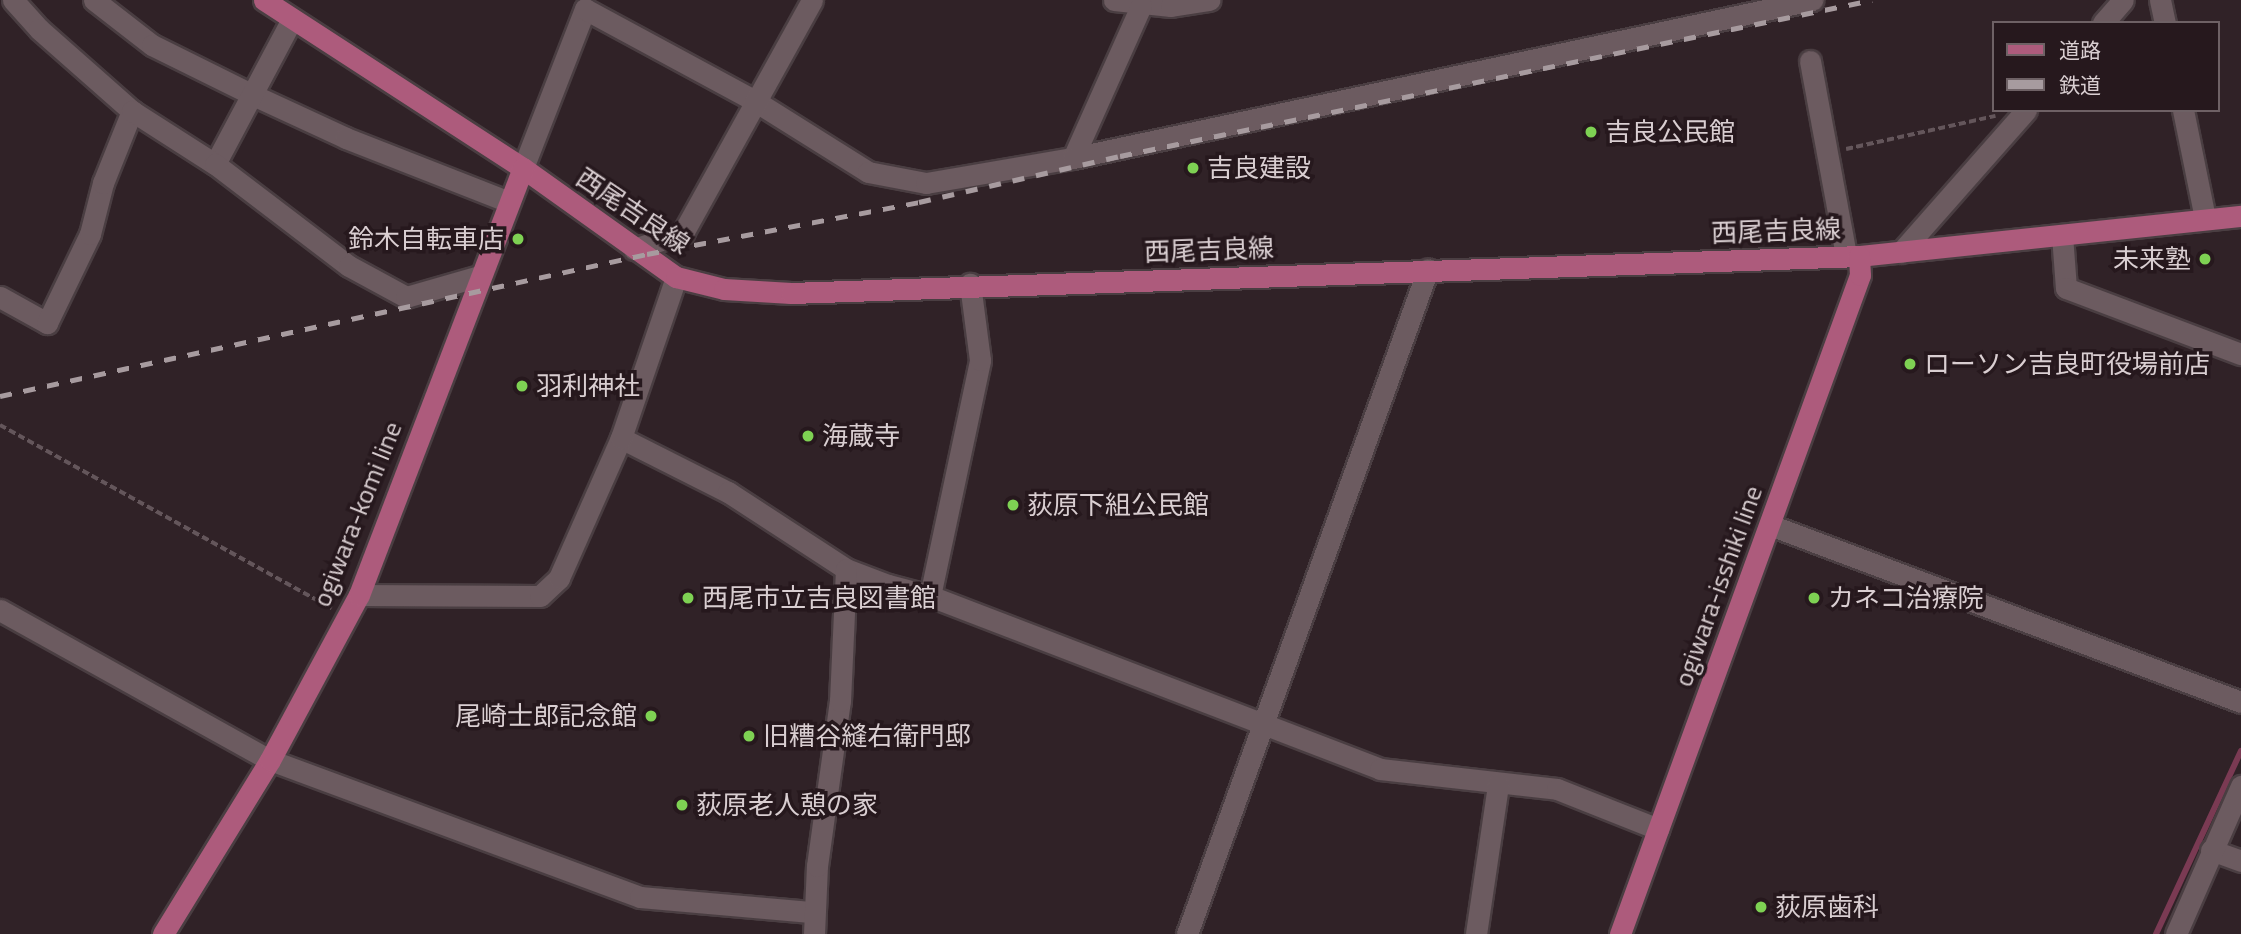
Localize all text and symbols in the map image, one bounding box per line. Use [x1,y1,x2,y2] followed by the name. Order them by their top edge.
[1993,21,2220,112] legend
[2059,34,2101,66] text: 道路
[2059,69,2101,101] text: 鉄道
[1605,116,1735,148] place label: 吉良公民館
[1583,124,1599,140] marker: 吉良公民館
[1207,152,1311,184] place label: 吉良建設
[1185,160,1201,176] marker: 吉良建設
[570,162,696,260] street label: 西尾吉良線
[1710,213,1842,249] street label: 西尾吉良線
[348,223,504,255] place label: 鈴木自転車店
[510,231,526,247] marker: 鈴木自転車店
[1143,232,1275,268] street label: 西尾吉良線
[2113,243,2191,275] place label: 未来塾
[2197,251,2213,267] marker: 未来塾
[1924,348,2210,380] place label: ローソン吉良町役場前店
[1902,356,1918,372] marker: ローソン吉良町役場前店
[536,370,640,402] place label: 羽利神社
[514,378,530,394] marker: 羽利神社
[306,417,408,611] street label: ogiwara-komi line
[822,420,900,452] place label: 海蔵寺
[800,428,816,444] marker: 海蔵寺
[1667,481,1769,691] street label: ogiwara-isshiki line
[1027,489,1209,521] place label: 荻原下組公民館
[1005,497,1021,513] marker: 荻原下組公民館
[702,582,936,614] place label: 西尾市立吉良図書館
[1828,582,1984,614] place label: カネコ治療院
[680,590,696,606] marker: 西尾市立吉良図書館
[1806,590,1822,606] marker: カネコ治療院
[455,700,637,732] place label: 尾崎士郎記念館
[643,708,659,724] marker: 尾崎士郎記念館
[763,720,971,752] place label: 旧糟谷縫右衛門邸
[741,728,757,744] marker: 旧糟谷縫右衛門邸
[696,789,878,821] place label: 荻原老人憩の家
[674,797,690,813] marker: 荻原老人憩の家
[1775,891,1879,923] place label: 荻原歯科
[1753,899,1769,915] marker: 荻原歯科

